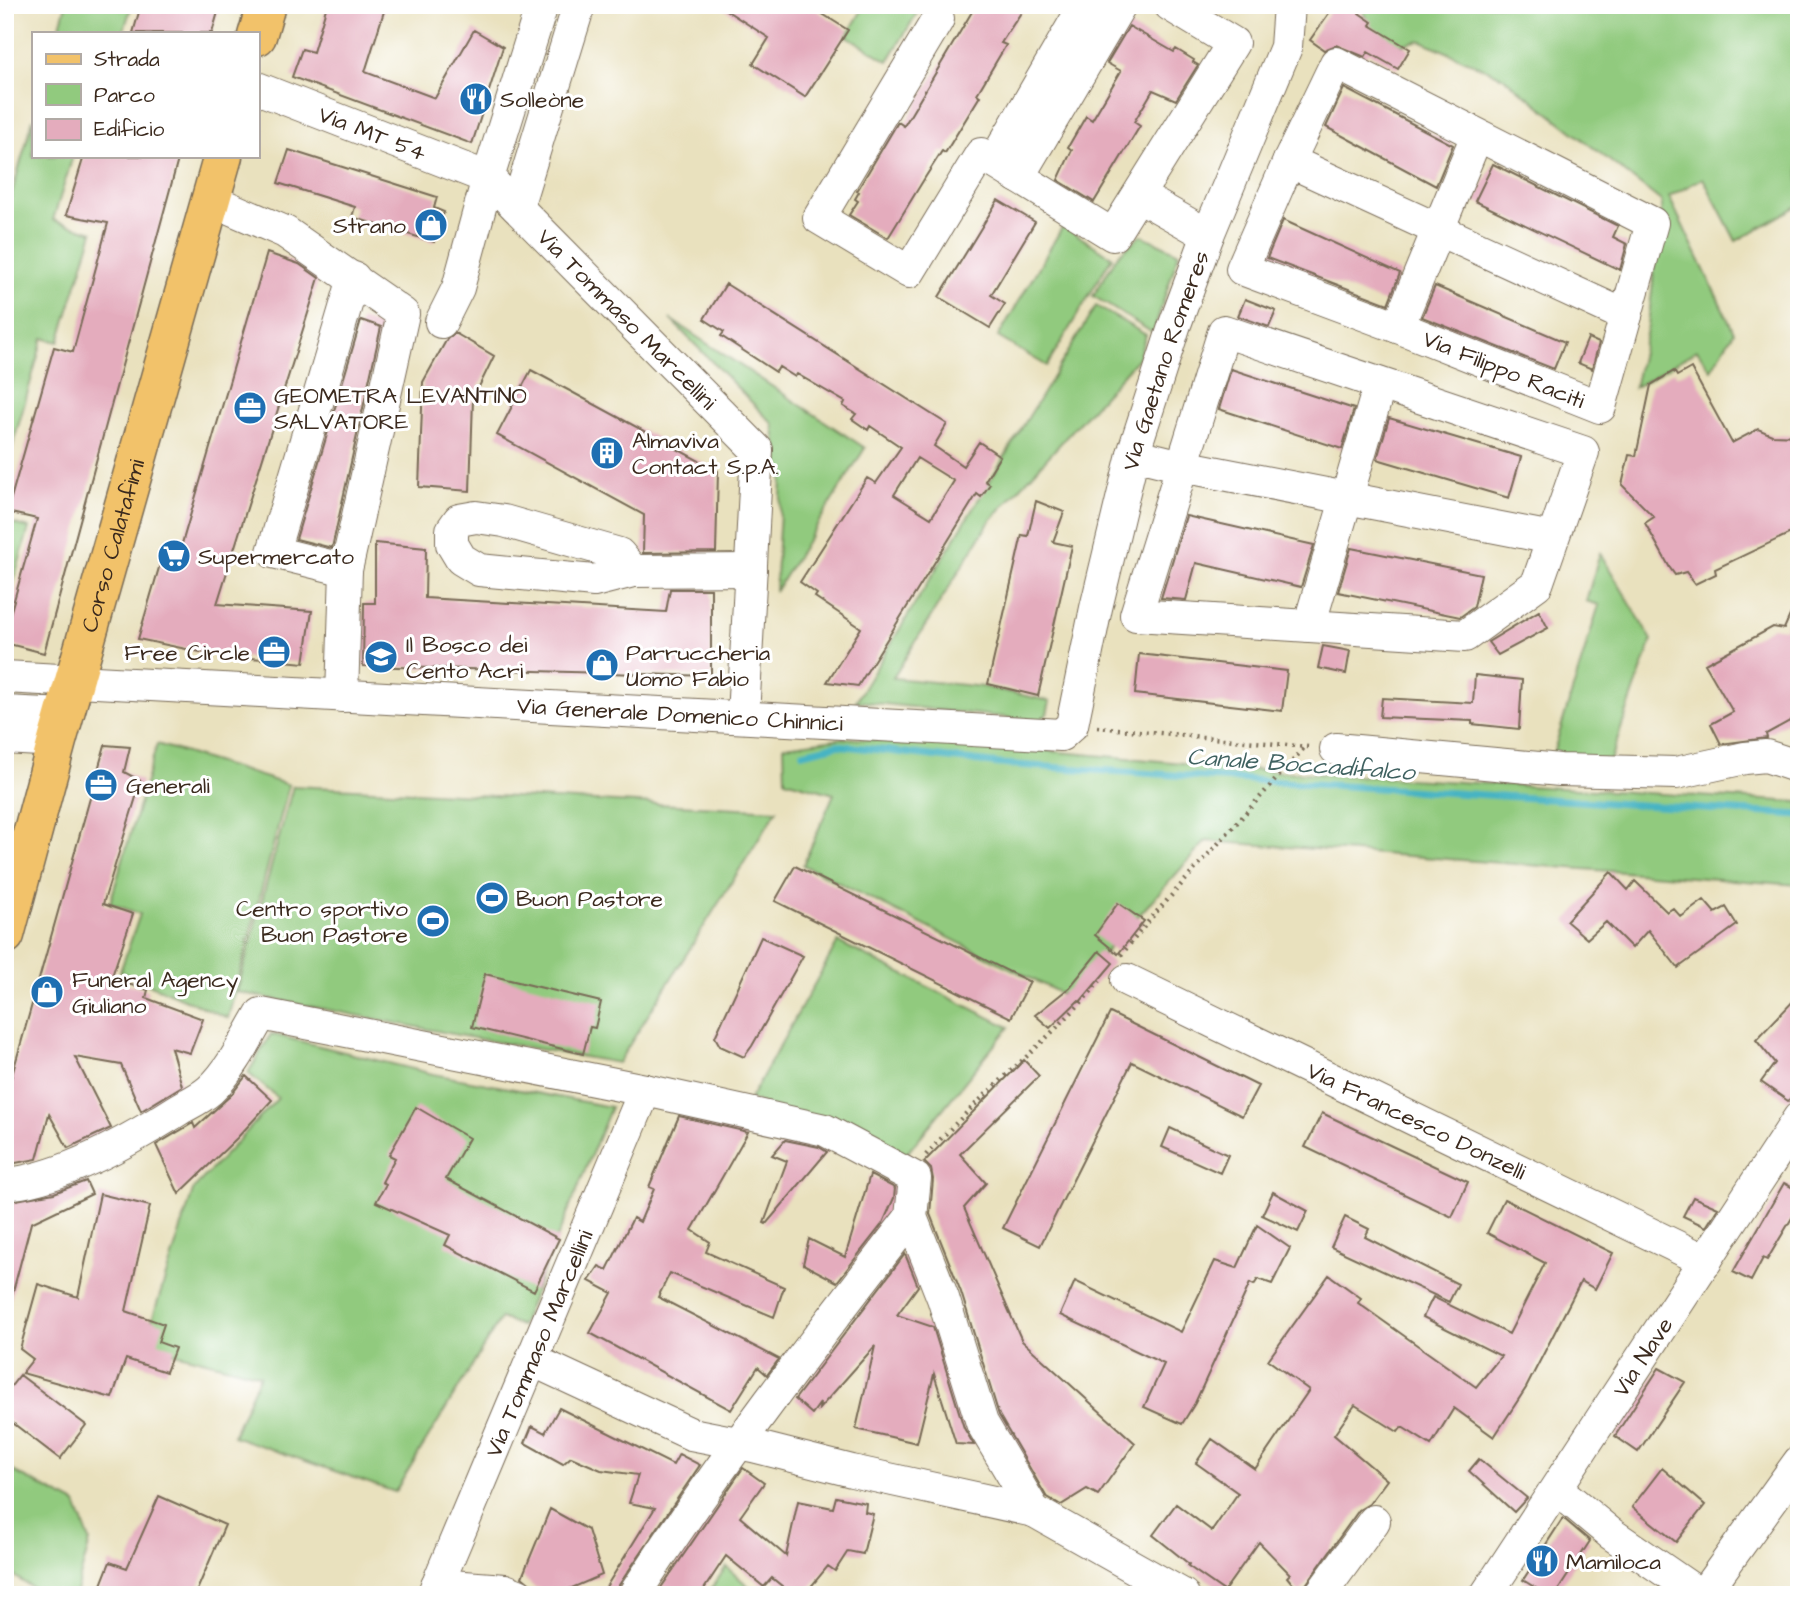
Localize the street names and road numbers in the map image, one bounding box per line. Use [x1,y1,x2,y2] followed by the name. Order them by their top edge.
[314,98,431,170] street label: Via MT 54
[530,222,724,418] street label: Via Tommaso Marcellini
[1115,247,1218,474] street label: Via Gaetano Romeres
[1418,323,1590,417] street label: Via Filippo Raciti
[74,455,153,636] street label: Corso Calatafimi
[516,690,844,740] street label: Via Generale Domenico Chinnici
[1301,1055,1532,1188] street label: Via Francesco Donzelli
[478,1225,602,1462] street label: Via Tommaso Marcellini
[1605,1311,1681,1403] street label: Via Nave

